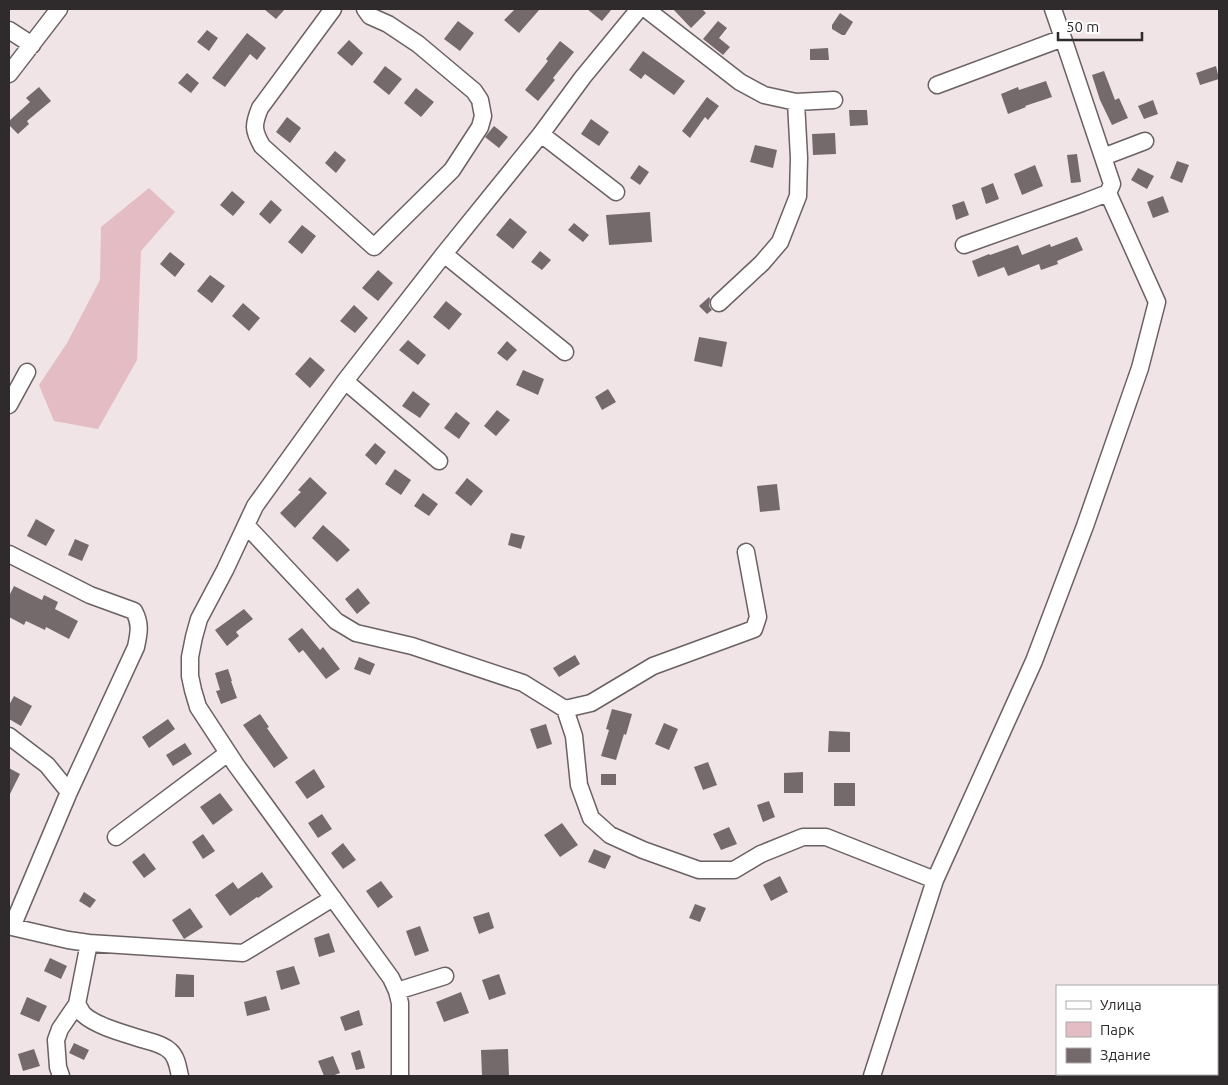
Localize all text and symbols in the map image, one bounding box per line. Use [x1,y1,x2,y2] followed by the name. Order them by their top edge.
[1058,10,1142,42] scale bar
[1066,18,1099,35] text: 50 m
[1056,985,1218,1075] legend
[1100,996,1142,1013] text: Улица
[1100,1021,1135,1038] text: Парк
[1100,1046,1151,1063] text: Здание

